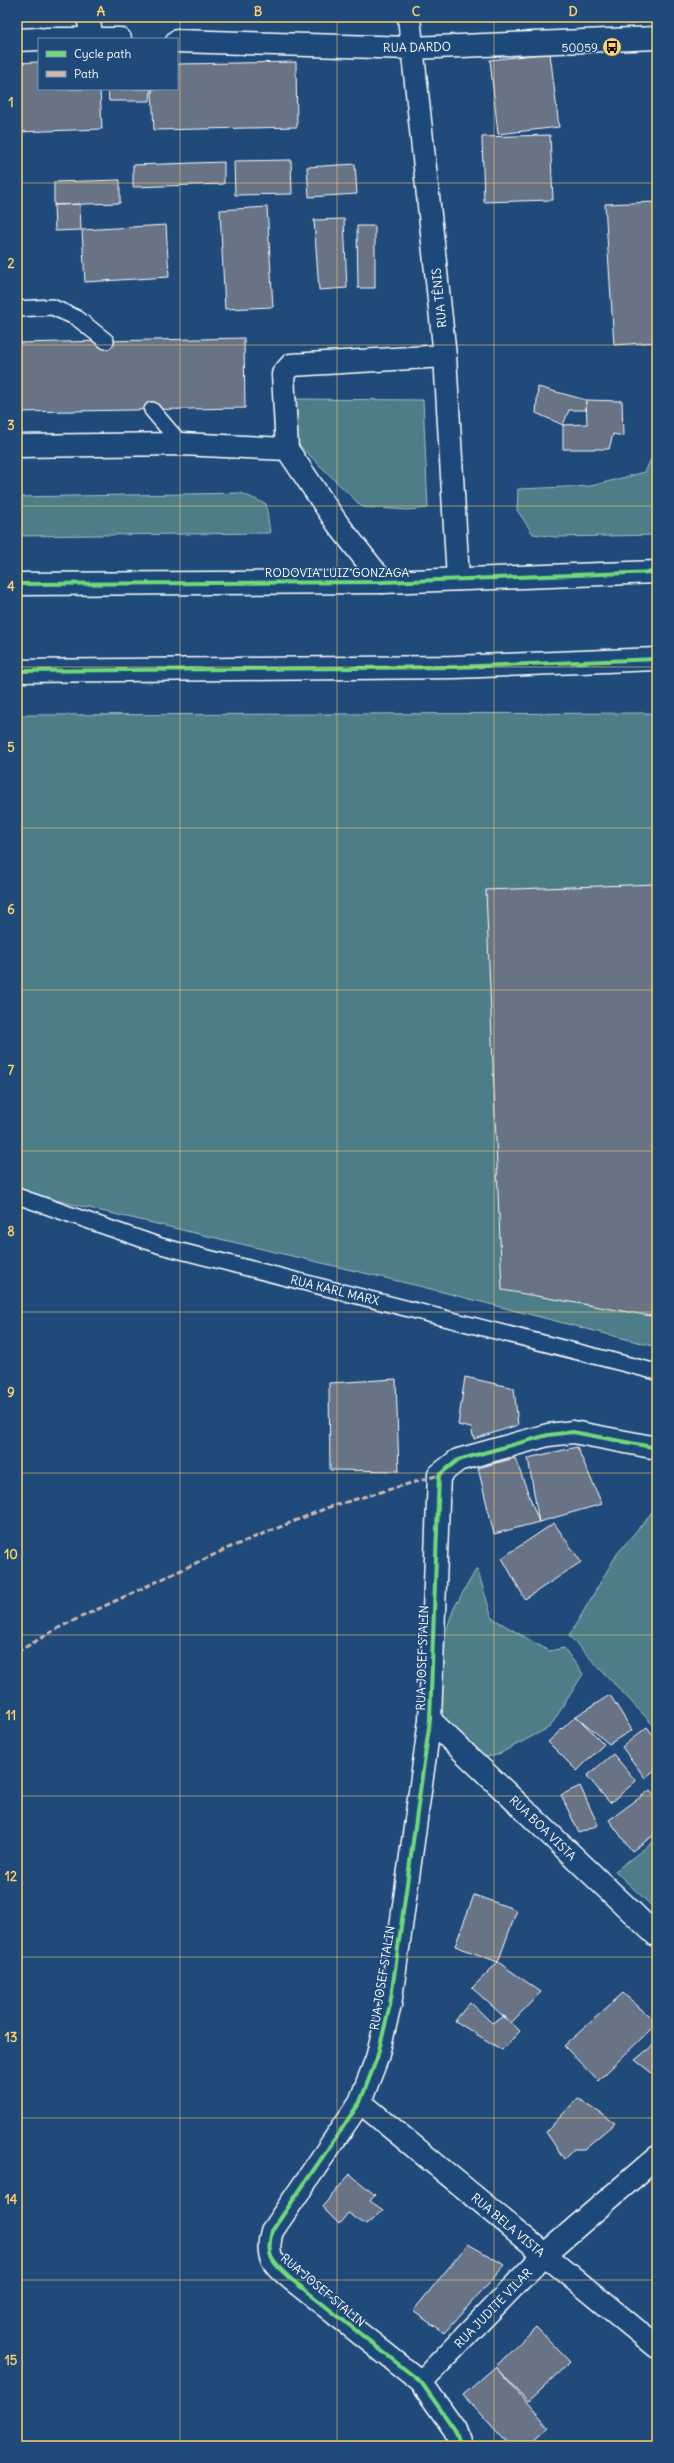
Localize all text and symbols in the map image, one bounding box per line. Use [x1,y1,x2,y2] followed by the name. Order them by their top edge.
[97,3,106,20] text: A
[254,3,263,20] text: B
[412,3,421,20] text: C
[568,3,578,20] text: D
[601,36,623,58] bus stop icon: 50059
[38,38,178,90] legend
[383,39,451,55] street label: RUA DARDO
[562,40,598,55] place label: 50059
[74,46,131,61] text: Cycle path
[74,66,99,81] text: Path
[8,94,14,111] text: 1
[7,255,15,272] text: 2
[428,267,450,329] street label: RUA TÊNIS
[7,417,15,434] text: 3
[265,565,409,580] street label: RODOVIA LUIZ GONZAGA
[7,578,15,595] text: 4
[7,739,15,756] text: 5
[7,901,15,918] text: 6
[8,1062,15,1079] text: 7
[7,1223,15,1240] text: 8
[289,1272,381,1308] street label: RUA KARL MARX
[7,1384,15,1401] text: 9
[4,1546,18,1563] text: 10
[413,1605,431,1711] street label: RUA JOSEF STALIN
[6,1707,16,1724] text: 11
[507,1792,580,1864] street label: RUA BOA VISTA
[5,1868,17,1885] text: 12
[366,1925,398,2031] street label: RUA JOSEF STALIN
[5,2029,17,2046] text: 13
[468,2190,548,2260] street label: RUA BELA VISTA
[5,2191,18,2208] text: 14
[278,2250,368,2330] street label: RUA JOSEF STALIN
[451,2265,535,2351] street label: RUA JUDITE VILAR
[5,2352,18,2369] text: 15

